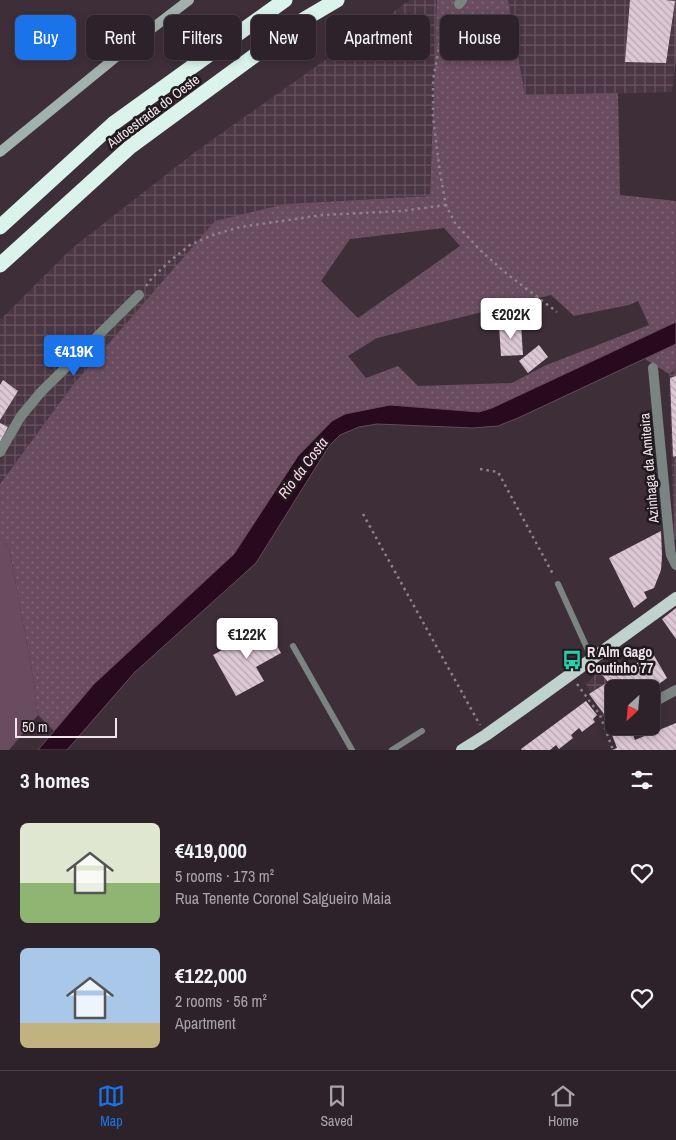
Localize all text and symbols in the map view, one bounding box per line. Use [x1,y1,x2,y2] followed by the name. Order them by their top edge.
[15,15,76,60] chip: Buy
[86,15,154,60] chip: Rent
[164,15,241,60] chip: Filters
[251,15,316,60] chip: New
[326,15,430,60] chip: Apartment
[440,15,519,60] chip: House
[102,70,203,152] street label: Autoestrada do Oeste
[476,298,546,340] pin: €202K
[492,303,530,325] text: €202K
[39,334,109,377] pin: €419K
[55,340,93,362] text: €419K
[635,412,663,525] street label: Azinhaga da Amiteira
[273,433,333,503] water label: Rio da Costa
[212,618,282,660] pin: €122K
[228,623,266,645] text: €122K
[587,643,654,677] place label: R Alm Gago Coutinho 77
[561,649,583,671] bus stop icon: R Alm Gago Coutinho 77
[605,680,660,735] north arrow
[605,680,660,735] map controls
[15,715,118,738] scale bar
[22,718,48,736] text: 50 m
[20,766,90,795] text: 3 homes
[628,766,656,794] icon: filters
[175,836,247,865] text: €419,000
[60,843,120,903] icon: home
[628,859,656,887] icon: heart
[175,865,274,887] text: 5 rooms · 173 m²
[175,887,391,909] text: Rua Tenente Coronel Salgueiro Maia
[175,961,247,990] text: €122,000
[60,968,120,1028] icon: home
[628,984,656,1012] icon: heart
[175,990,267,1012] text: 2 rooms · 56 m²
[175,1012,236,1034] text: Apartment
[97,1082,125,1130] tab: Map
[320,1082,353,1130] tab: Saved
[548,1082,579,1130] tab: Home

